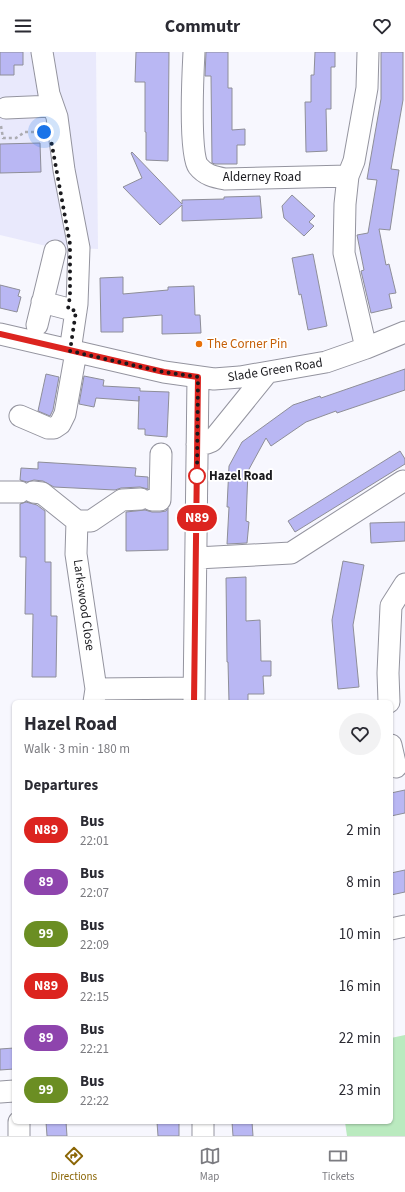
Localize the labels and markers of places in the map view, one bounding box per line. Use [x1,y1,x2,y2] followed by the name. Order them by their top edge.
[207,335,287,353] place label: The Corner Pin
[194,339,204,349] marker: The Corner Pin
[188,467,206,485] marker: Hazel Road
[209,467,273,485] place label: Hazel Road

